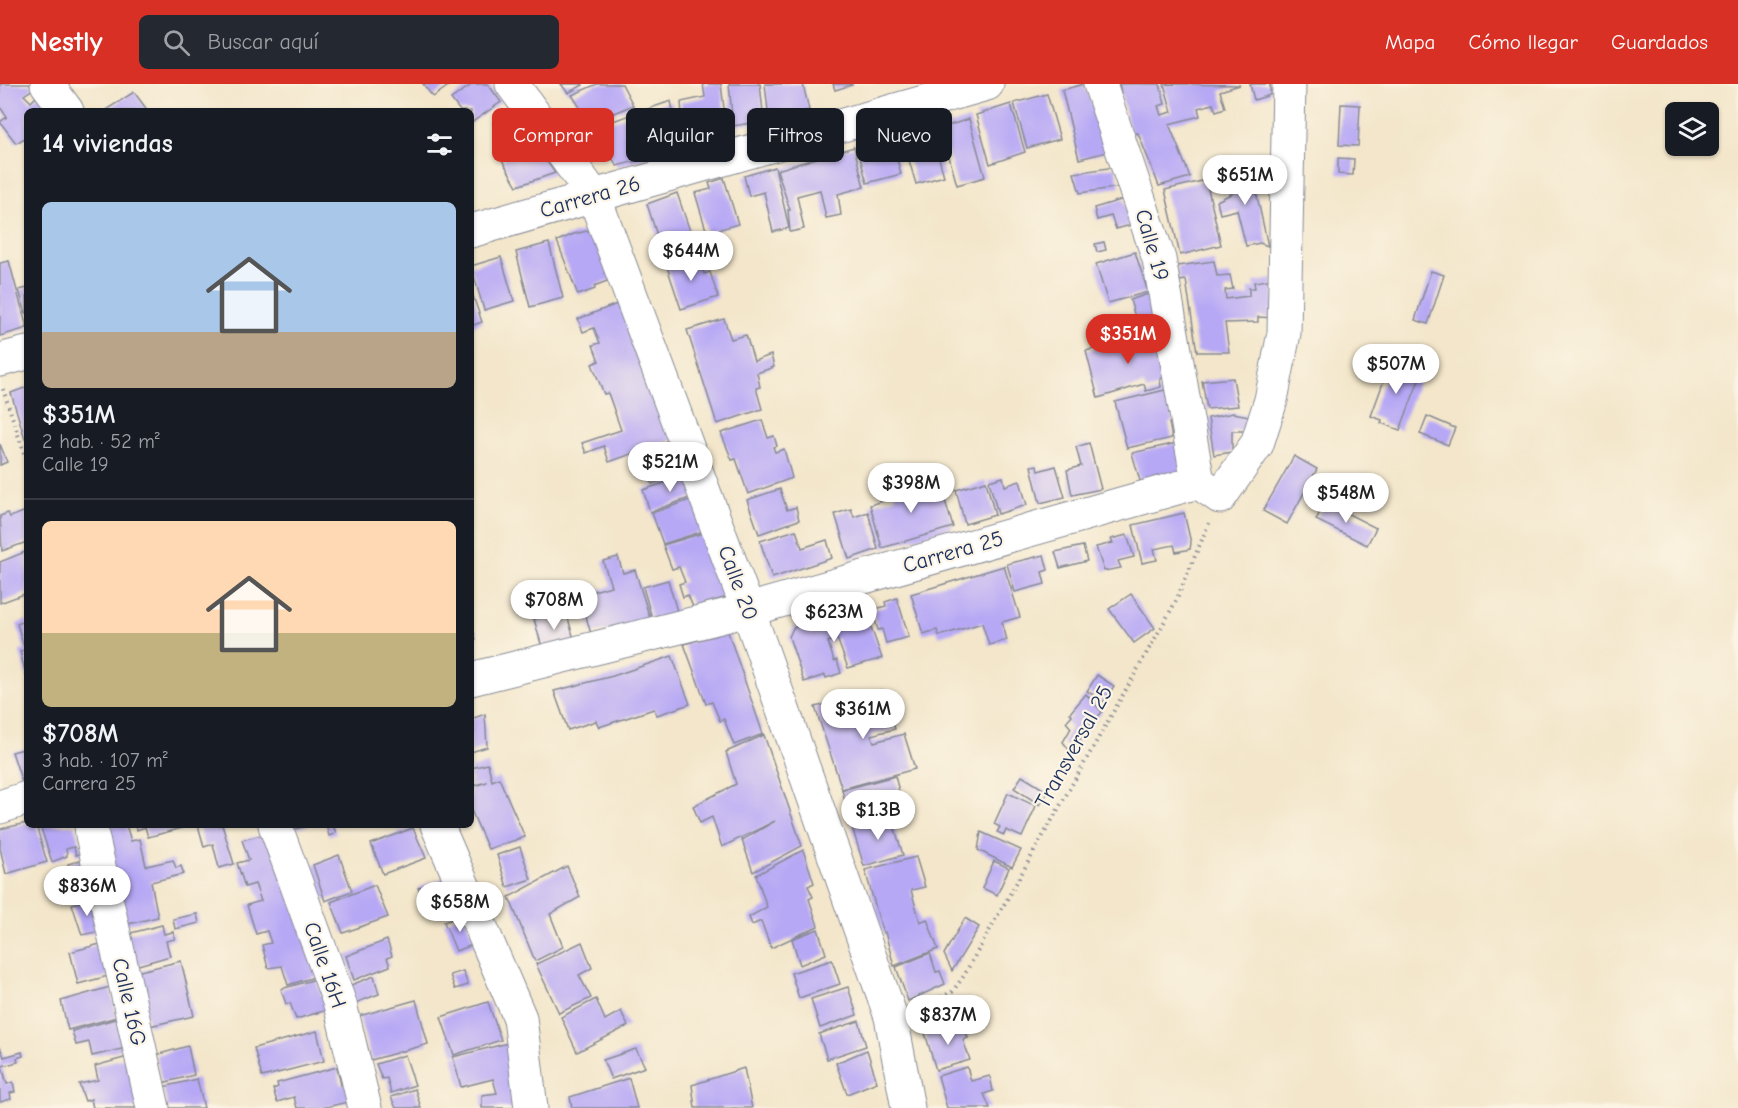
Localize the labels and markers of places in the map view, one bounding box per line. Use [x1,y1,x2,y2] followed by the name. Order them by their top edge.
[1203,155,1287,206] pin: $651M
[649,231,733,282] pin: $644M
[1086,314,1170,365] pin: $351M
[1354,344,1438,395] pin: $507M
[628,442,712,493] pin: $521M
[869,463,953,514] pin: $398M
[1304,473,1388,524] pin: $548M
[512,580,596,631] pin: $708M
[792,592,876,643] pin: $623M
[821,689,905,740] pin: $361M
[836,790,920,841] pin: $1.3B
[45,866,129,917] pin: $836M
[418,882,502,933] pin: $658M
[906,995,990,1046] pin: $837M

